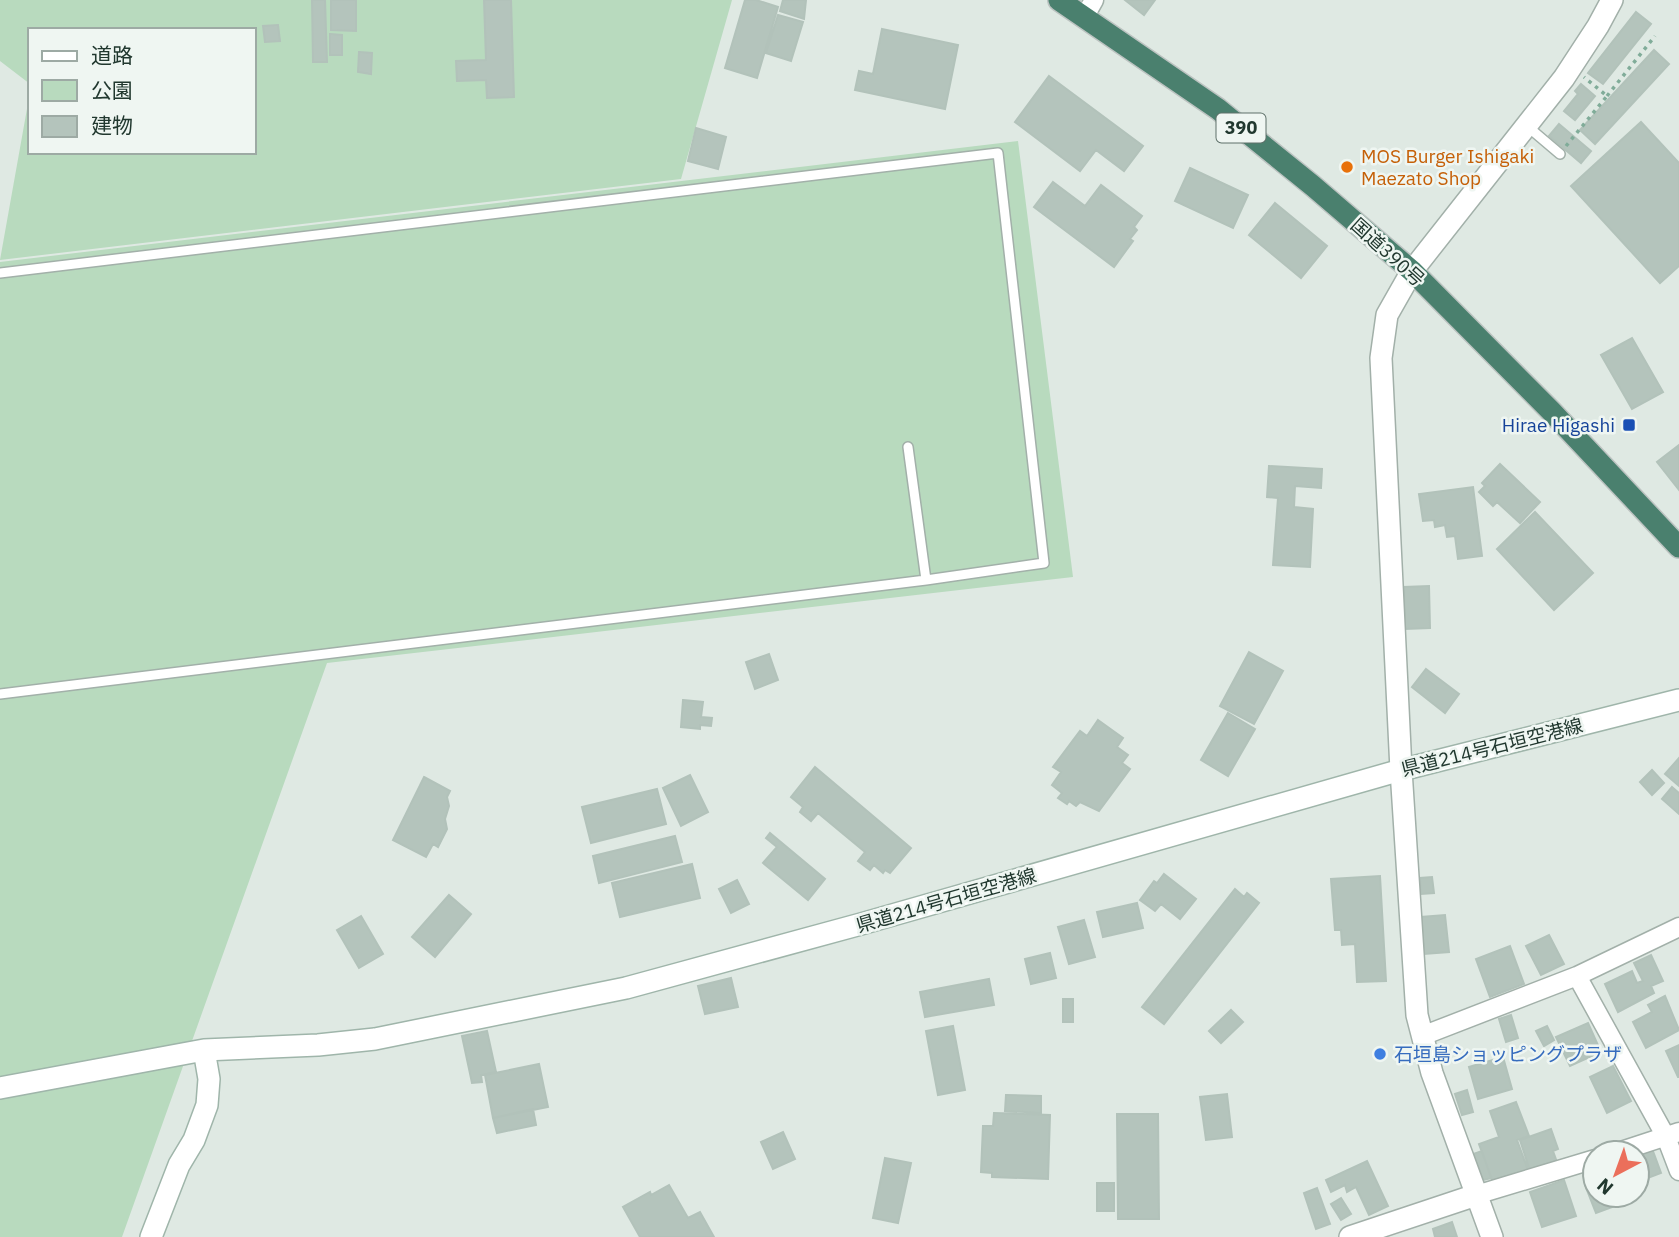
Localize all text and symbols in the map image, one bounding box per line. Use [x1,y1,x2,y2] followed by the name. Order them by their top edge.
[28,28,256,154] legend
[91,41,133,69] text: 道路
[91,76,133,104] text: 公園
[91,111,133,139] text: 建物
[1216,113,1266,142] road number: 390
[1361,144,1534,190] place label: MOS Burger Ishigaki Maezato Shop
[1339,159,1355,175] marker: MOS Burger Ishigaki Maezato Shop
[1346,213,1430,291] street label: 国道390号
[1502,413,1615,437] place label: Hirae Higashi
[1621,417,1637,433] marker: Hirae Higashi
[1399,713,1585,781] street label: 県道214号石垣空港線
[853,863,1039,937] street label: 県道214号石垣空港線
[1394,1042,1622,1066] place label: 石垣島ショッピングプラザ
[1372,1046,1388,1062] marker: 石垣島ショッピングプラザ
[1581,1139,1651,1209] north arrow
[1592,1173,1618,1200] text: N

